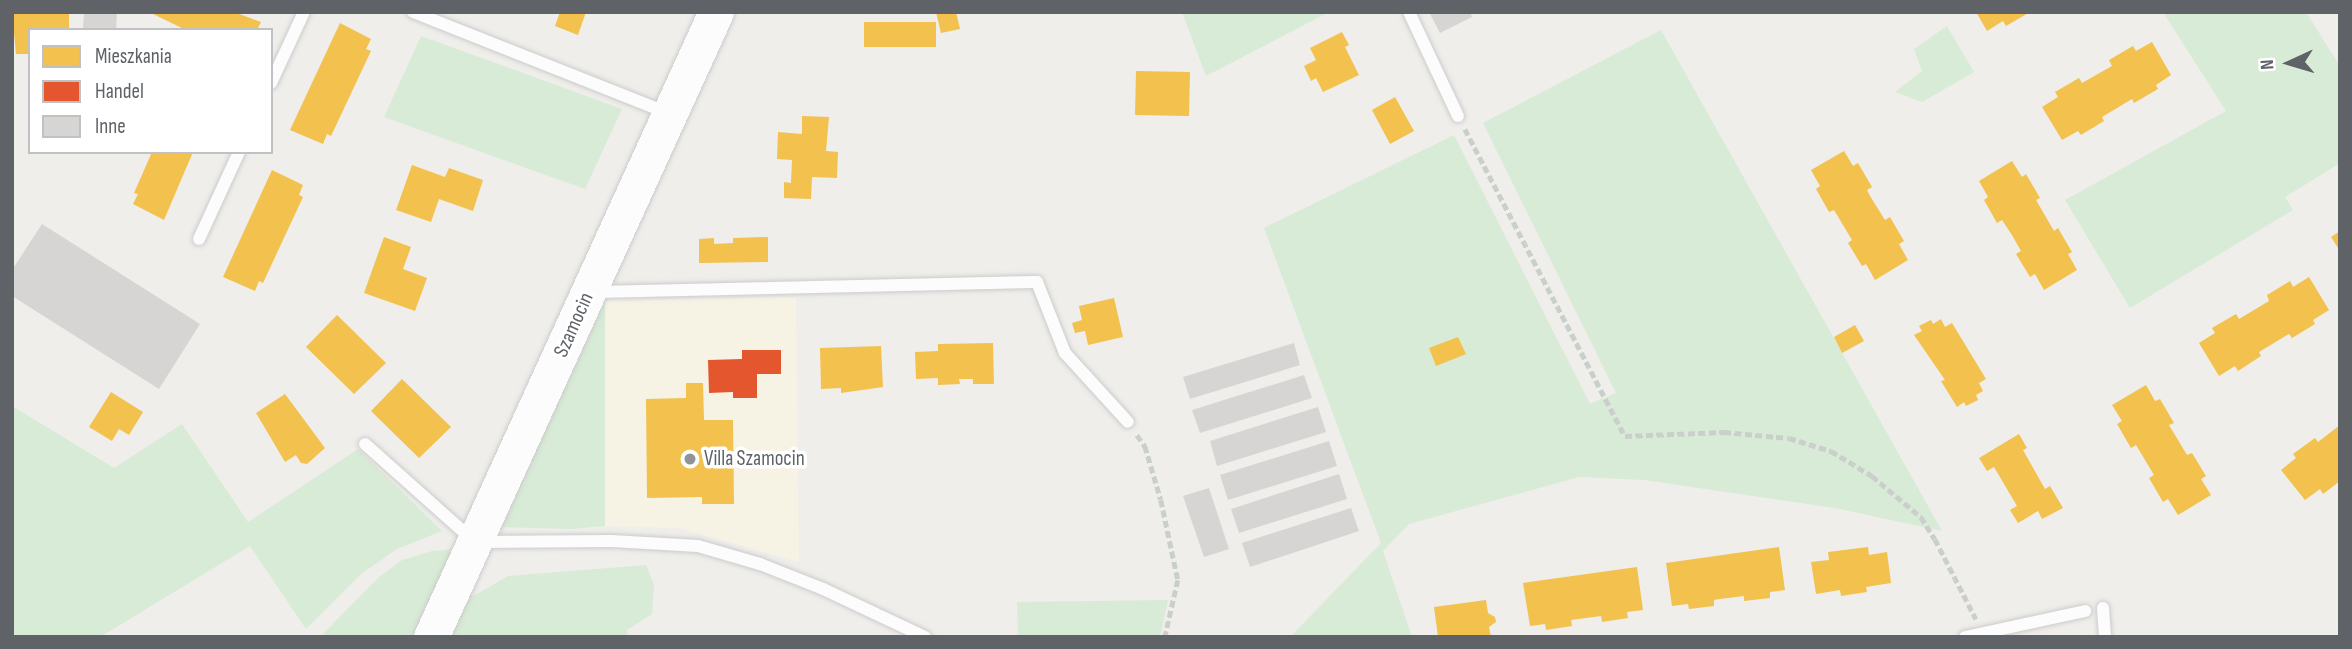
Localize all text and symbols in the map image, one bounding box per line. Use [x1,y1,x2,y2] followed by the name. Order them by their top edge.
[28,28,273,154] legend
[2254,28,2324,98] north arrow
[95,44,172,69] text: Mieszkania
[2256,59,2279,70] text: N
[95,79,144,104] text: Handel
[95,114,126,139] text: Inne
[549,289,599,361] street label: Szamocin
[704,446,805,472] place label: Villa Szamocin
[682,451,698,467] marker: Villa Szamocin

